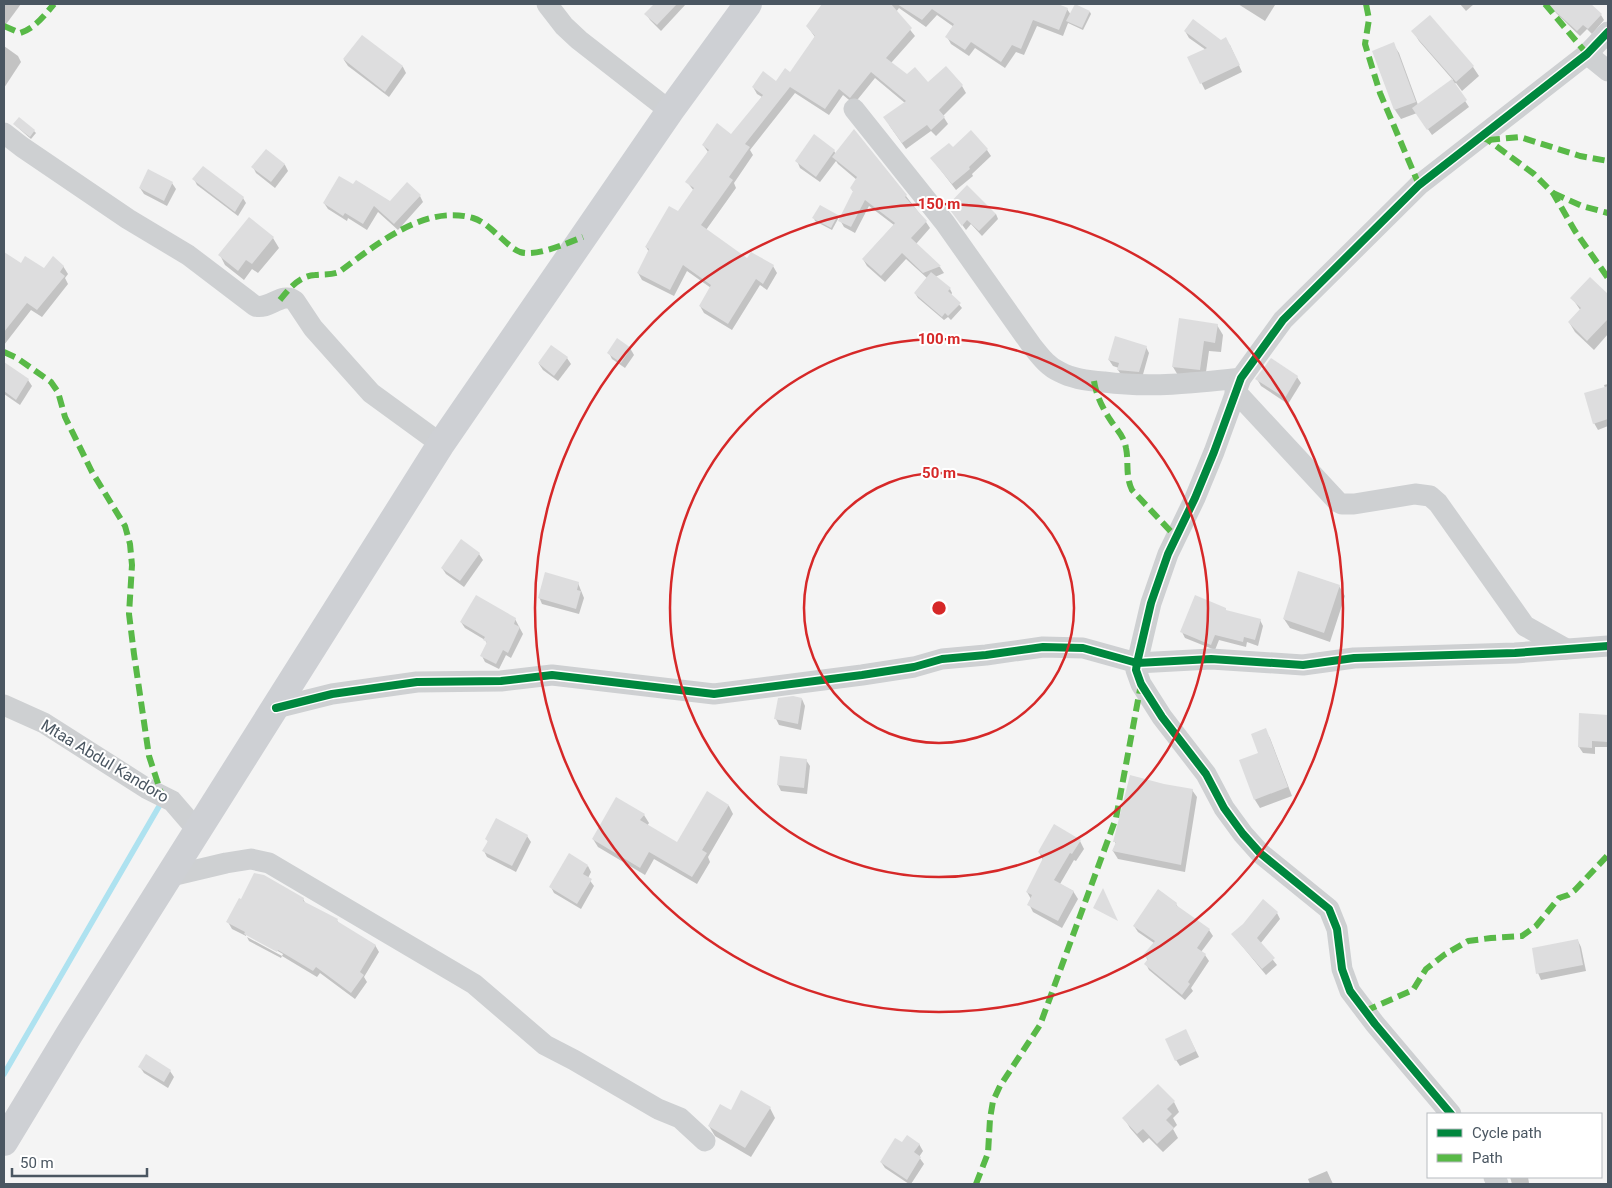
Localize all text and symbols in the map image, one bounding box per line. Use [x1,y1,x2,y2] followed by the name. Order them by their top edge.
[918,195,960,213] text: 150 m
[918,330,960,348] text: 100 m
[922,464,956,482] text: 50 m
[930,599,948,617] centre of rings
[38,715,172,807] street label: Mtaa Abdul Kandoro
[1427,1113,1602,1178] legend
[1472,1124,1542,1142] text: Cycle path
[12,1146,148,1178] scale bar
[1472,1149,1503,1167] text: Path
[20,1154,54,1172] text: 50 m

